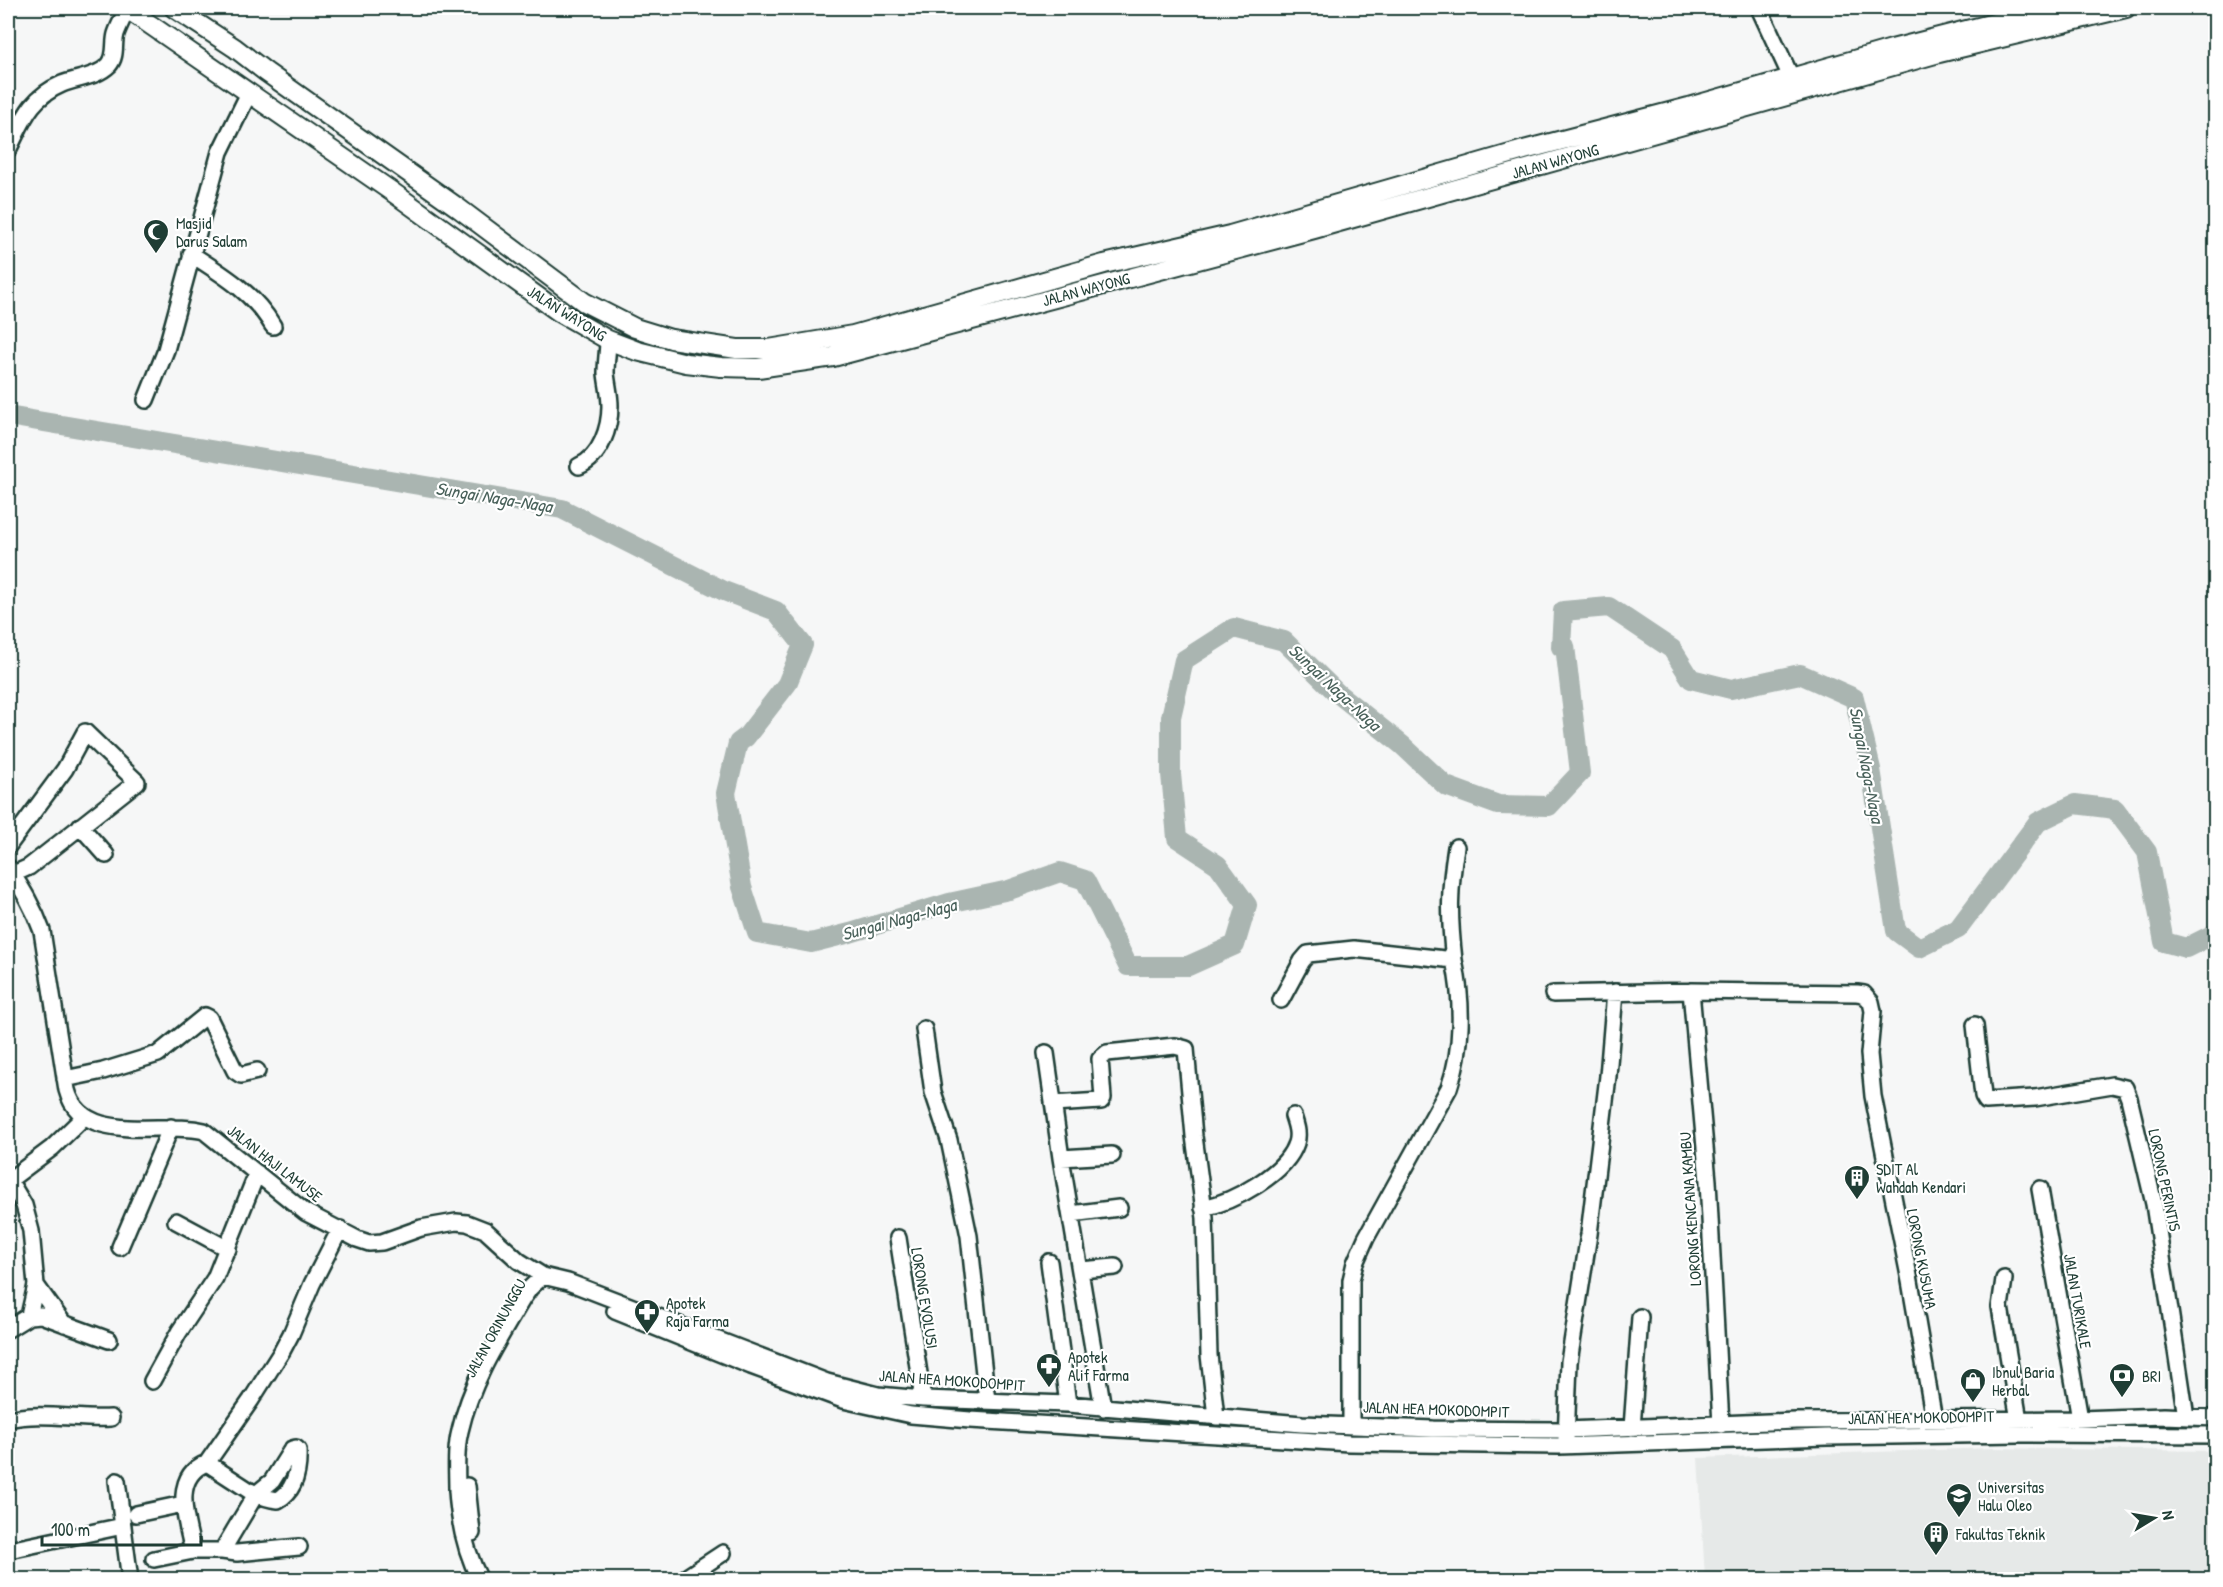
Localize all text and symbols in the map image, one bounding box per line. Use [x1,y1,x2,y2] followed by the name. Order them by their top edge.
[1509,138,1601,184] street label: JALAN WAYONG
[176,212,247,252] place label: Masjid Darus Salam
[141,217,171,255] mosque icon: Masjid Darus Salam
[1040,267,1132,311] street label: JALAN WAYONG
[523,280,611,346] street label: JALAN WAYONG
[434,475,556,519] water label: Sungai Naga-Naga
[1284,638,1388,738] water label: Sungai Naga-Naga
[1844,705,1891,827] water label: Sungai Naga-Naga
[839,891,961,946] water label: Sungai Naga-Naga
[223,1119,327,1207] street label: JALAN HAJI LAMUSE
[2143,1127,2187,1234] street label: LORONG PERINTIS
[1674,1131,1706,1287] street label: LORONG KENCANA KAMBU
[1876,1158,1966,1198] place label: SDIT Al Wahdah Kendari
[1842,1163,1872,1201] building icon: SDIT Al Wahdah Kendari
[1902,1207,1943,1311] street label: LORONG KUSUMA
[906,1246,944,1350] street label: LORONG EVOLUSI
[2059,1252,2097,1350] street label: JALAN TURIKALE
[459,1275,531,1381] street label: JALAN ORINUNGGU
[666,1292,729,1332] place label: Apotek Raja Farma
[632,1297,662,1335] pharmacy icon: Apotek Raja Farma
[1068,1346,1129,1386] place label: Apotek Alif Farma
[1034,1351,1064,1389] pharmacy icon: Apotek Alif Farma
[1992,1361,2054,1401] place label: Ibnul Baria Herbal
[2107,1361,2137,1399] bank icon: BRI
[878,1364,1026,1396] street label: JALAN HEA MOKODOMPIT
[2142,1365,2161,1387] place label: BRI
[1958,1366,1988,1404] shop icon: Ibnul Baria Herbal
[1362,1395,1510,1423] street label: JALAN HEA MOKODOMPIT
[1848,1405,1995,1429] street label: JALAN HEA MOKODOMPIT
[1978,1476,2044,1516] place label: Universitas Halu Oleo
[1944,1481,1974,1519] school or university icon: Universitas Halu Oleo
[2124,1488,2184,1548] north arrow
[42,1509,201,1547] scale bar
[2157,1509,2180,1522] text: N
[51,1517,90,1542] text: 100 m
[1921,1519,1951,1557] building icon: Fakultas Teknik
[1955,1523,2045,1545] place label: Fakultas Teknik

